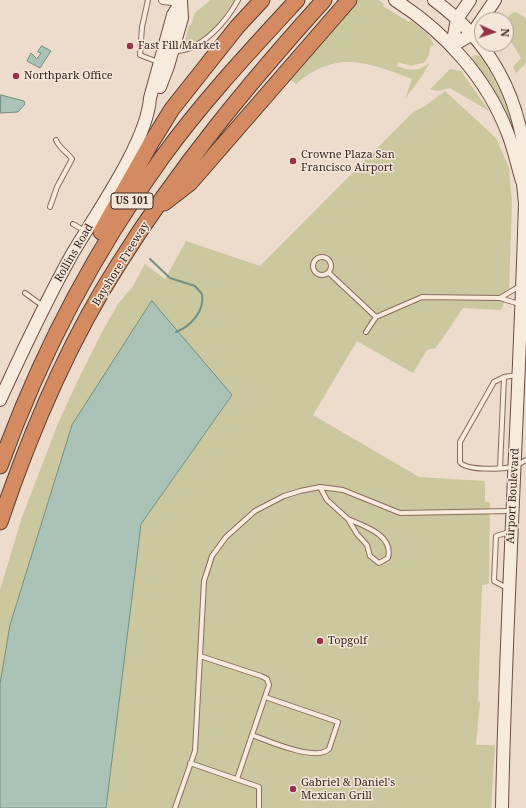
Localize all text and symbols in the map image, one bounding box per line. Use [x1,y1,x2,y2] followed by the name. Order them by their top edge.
[474,12,514,52] north arrow
[498,28,513,37] text: N
[138,39,219,53] place label: Fast Fill Market
[125,41,135,51] marker: Fast Fill Market
[24,69,113,83] place label: Northpark Office
[11,71,21,81] marker: Northpark Office
[301,148,395,174] place label: Crowne Plaza San Francisco Airport
[288,156,298,166] marker: Crowne Plaza San Francisco Airport
[111,193,153,209] road number: US 101
[90,219,152,309] street label: Bayshore Freeway
[52,221,96,285] street label: Rollins Road
[504,448,522,544] street label: Airport Boulevard
[328,634,367,648] place label: Topgolf
[315,636,325,646] marker: Topgolf
[301,776,395,802] place label: Gabriel & Daniel's Mexican Grill
[288,784,298,794] marker: Gabriel & Daniel's Mexican Grill

